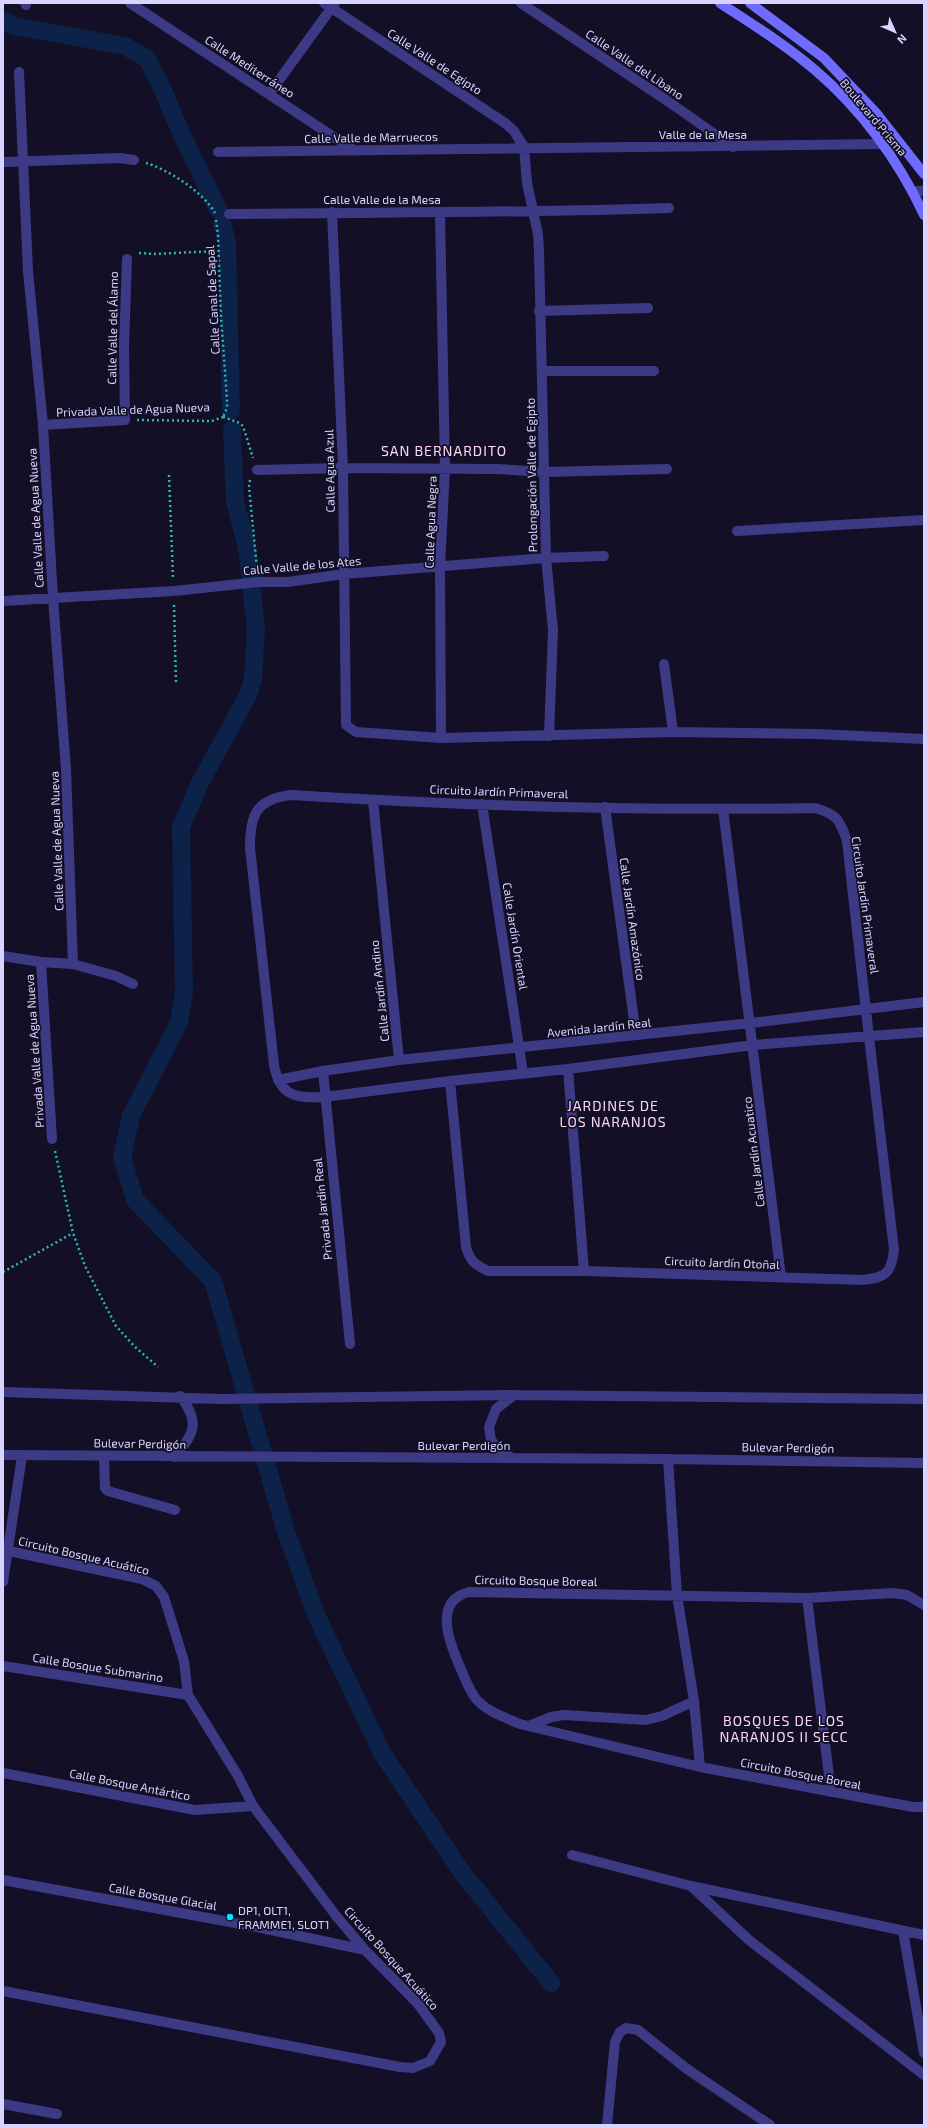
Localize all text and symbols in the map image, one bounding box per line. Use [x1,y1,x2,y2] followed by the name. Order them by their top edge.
[875,12,915,52] north arrow
[385,25,485,97] street label: Calle Valle de Egipto
[583,26,687,102] street label: Calle Valle del Líbano
[203,32,298,100] street label: Calle Mediterráneo
[895,32,910,47] text: N
[838,76,910,158] street label: Boulevard Prisma
[659,127,747,141] street label: Valle de la Mesa
[304,129,438,145] street label: Calle Valle de Marruecos
[323,192,441,206] street label: Calle Valle de la Mesa
[202,245,222,355] street label: Calle Canal de Sapal
[104,271,120,385] street label: Calle Valle del Álamo
[523,397,539,552] street label: Prolongación Valle de Egipto
[56,399,210,419] street label: Privada Valle de Agua Nueva
[321,429,337,513] street label: Calle Agua Azul
[381,442,507,459] district label: SAN BERNARDITO
[24,448,46,588] street label: Calle Valle de Agua Nueva
[421,475,439,569] street label: Calle Agua Negra
[242,553,362,577] street label: Calle Valle de los Ates
[47,771,65,911] street label: Calle Valle de Agua Nueva
[430,782,569,800] street label: Circuito Jardín Primaveral
[849,835,883,975] street label: Circuito Jardín Primaveral
[617,857,649,982] street label: Calle Jardín Amazónico
[501,881,531,991] street label: Calle Jardín Oriental
[367,939,391,1043] street label: Calle Jardín Andino
[22,974,46,1128] street label: Privada Valle de Agua Nueva
[546,1015,652,1039] street label: Avenida Jardín Real
[739,1096,767,1208] street label: Calle Jardín Acuatico
[559,1097,667,1130] district label: JARDINES DE LOS NARANJOS
[310,1157,334,1261] street label: Privada Jardín Real
[664,1253,780,1271] street label: Circuito Jardín Otoñal
[93,1435,187,1451] street label: Bulevar Perdigón
[418,1438,510,1452] street label: Bulevar Perdigón
[741,1439,835,1455] street label: Bulevar Perdigón
[17,1533,151,1577] street label: Circuito Bosque Acuático
[474,1572,598,1588] street label: Circuito Bosque Boreal
[32,1650,164,1684] street label: Calle Bosque Submarino
[720,1712,848,1745] district label: BOSQUES DE LOS NARANJOS II SECC
[739,1754,863,1792] street label: Circuito Bosque Boreal
[68,1765,192,1803] street label: Calle Bosque Antártico
[108,1880,219,1912] street label: Calle Bosque Glacial
[238,1903,330,1931] place label: DP1, OLT1, FRAMME1, SLOT1
[342,1904,442,2013] street label: Circuito Bosque Acuático
[225,1912,235,1922] marker: DP1, OLT1, FRAMME1, SLOT1

